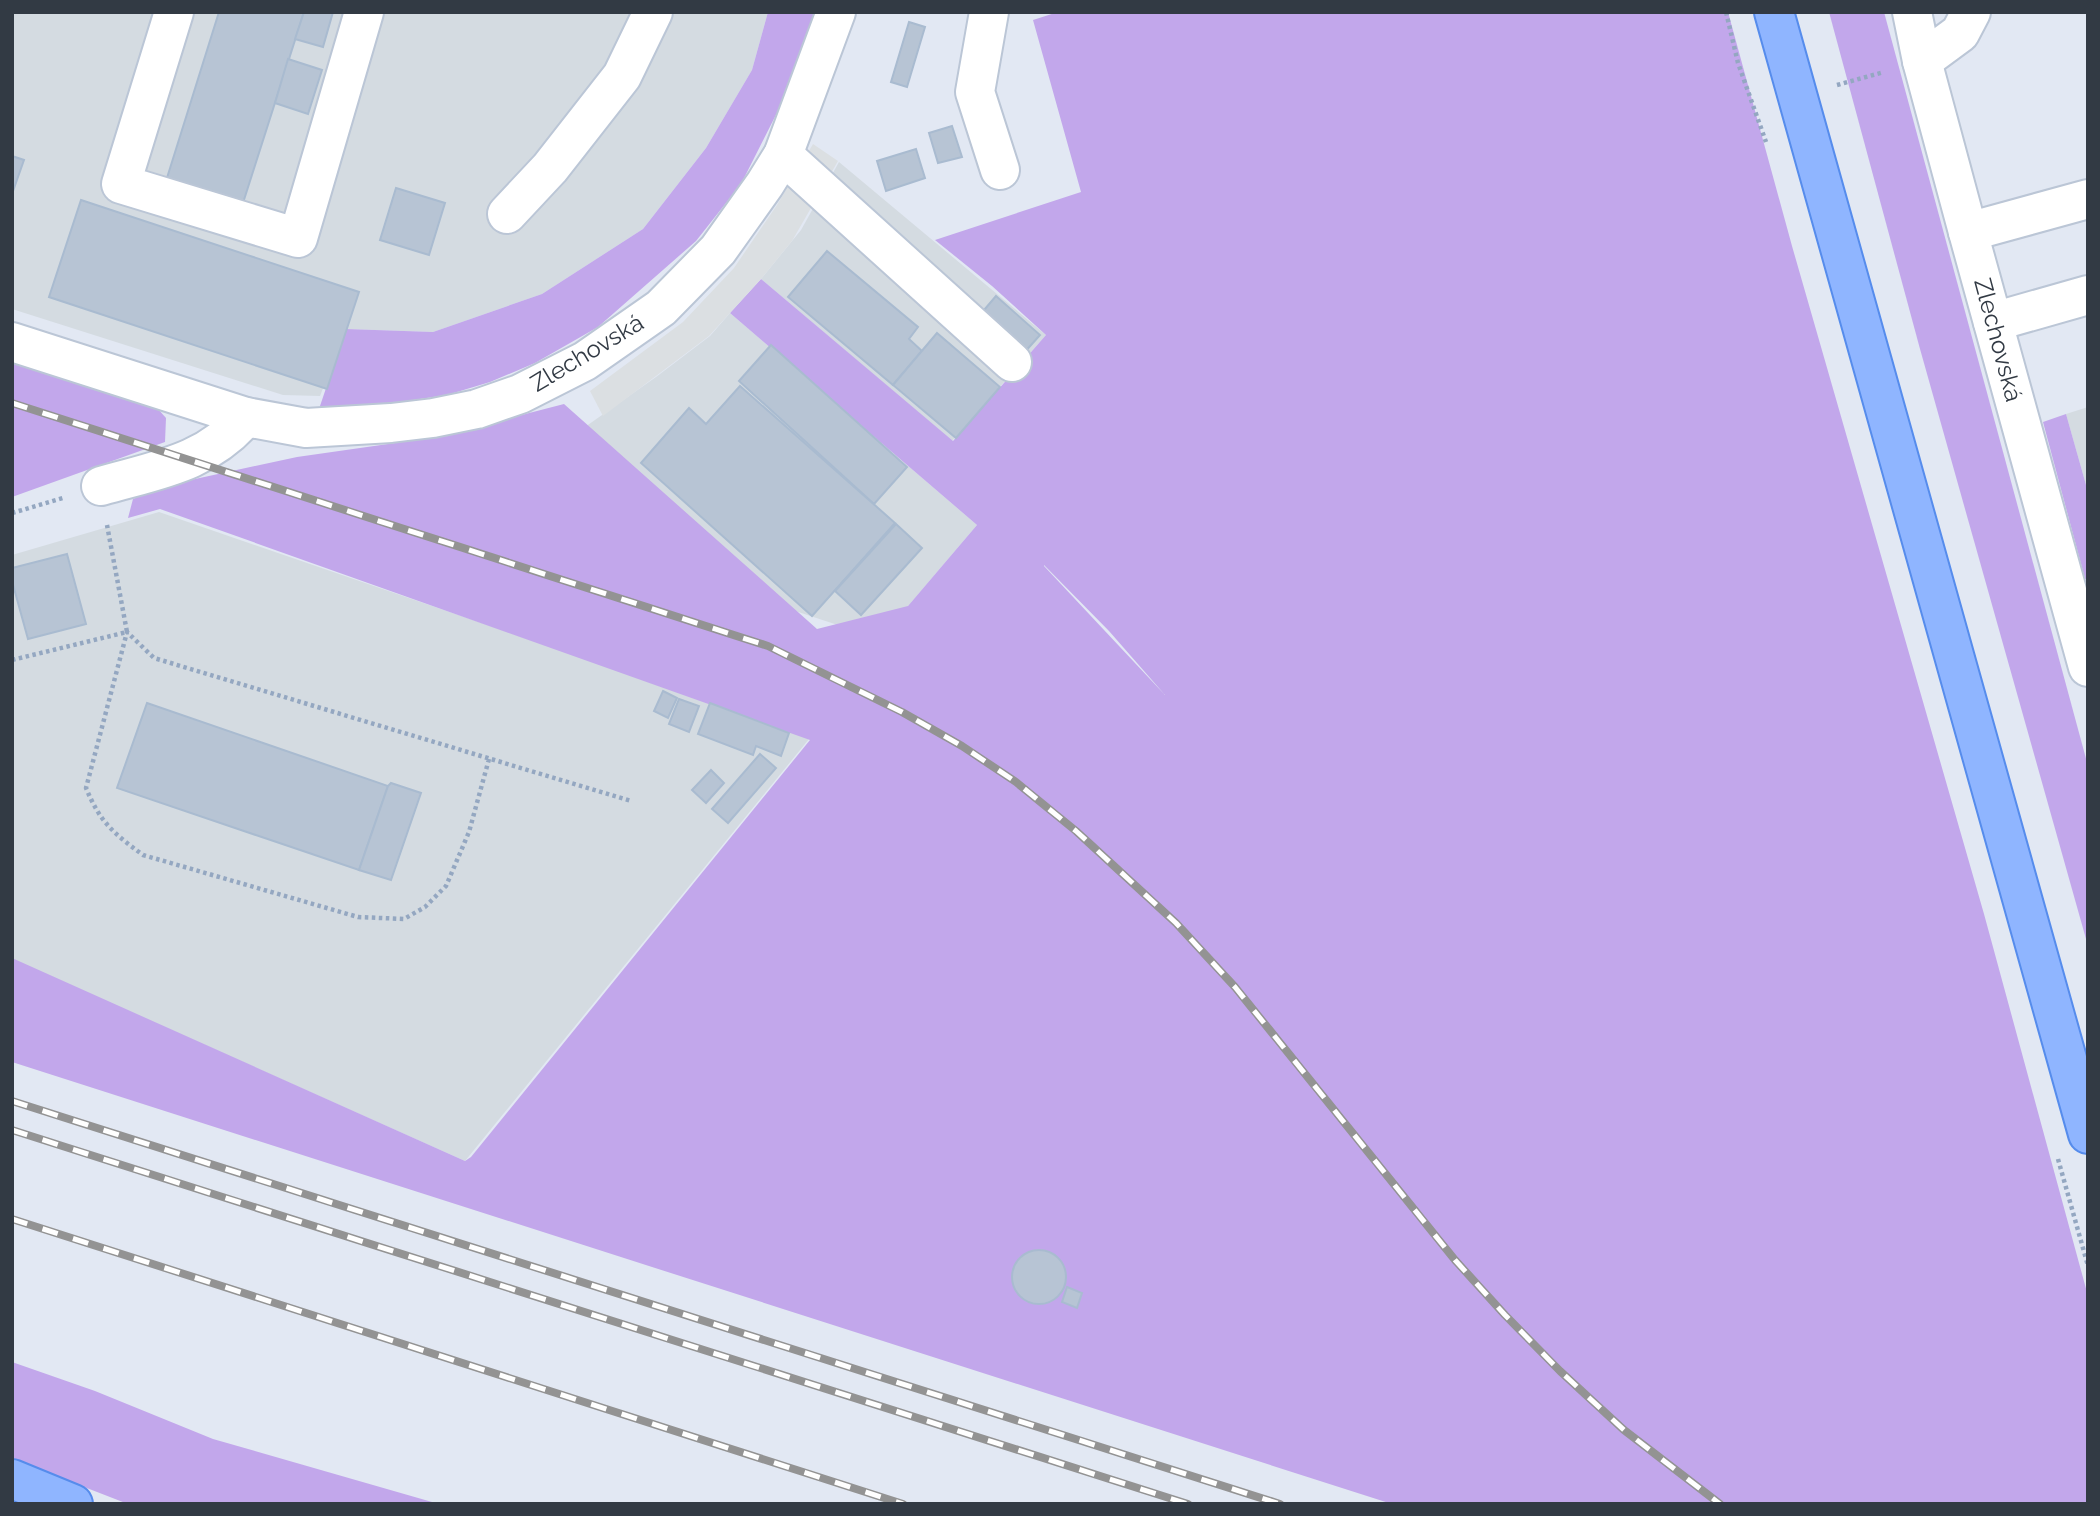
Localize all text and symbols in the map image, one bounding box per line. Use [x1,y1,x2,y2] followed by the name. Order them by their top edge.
[1968,275,2029,405] street label: Zlechovská
[525,308,648,398] street label: Zlechovská

